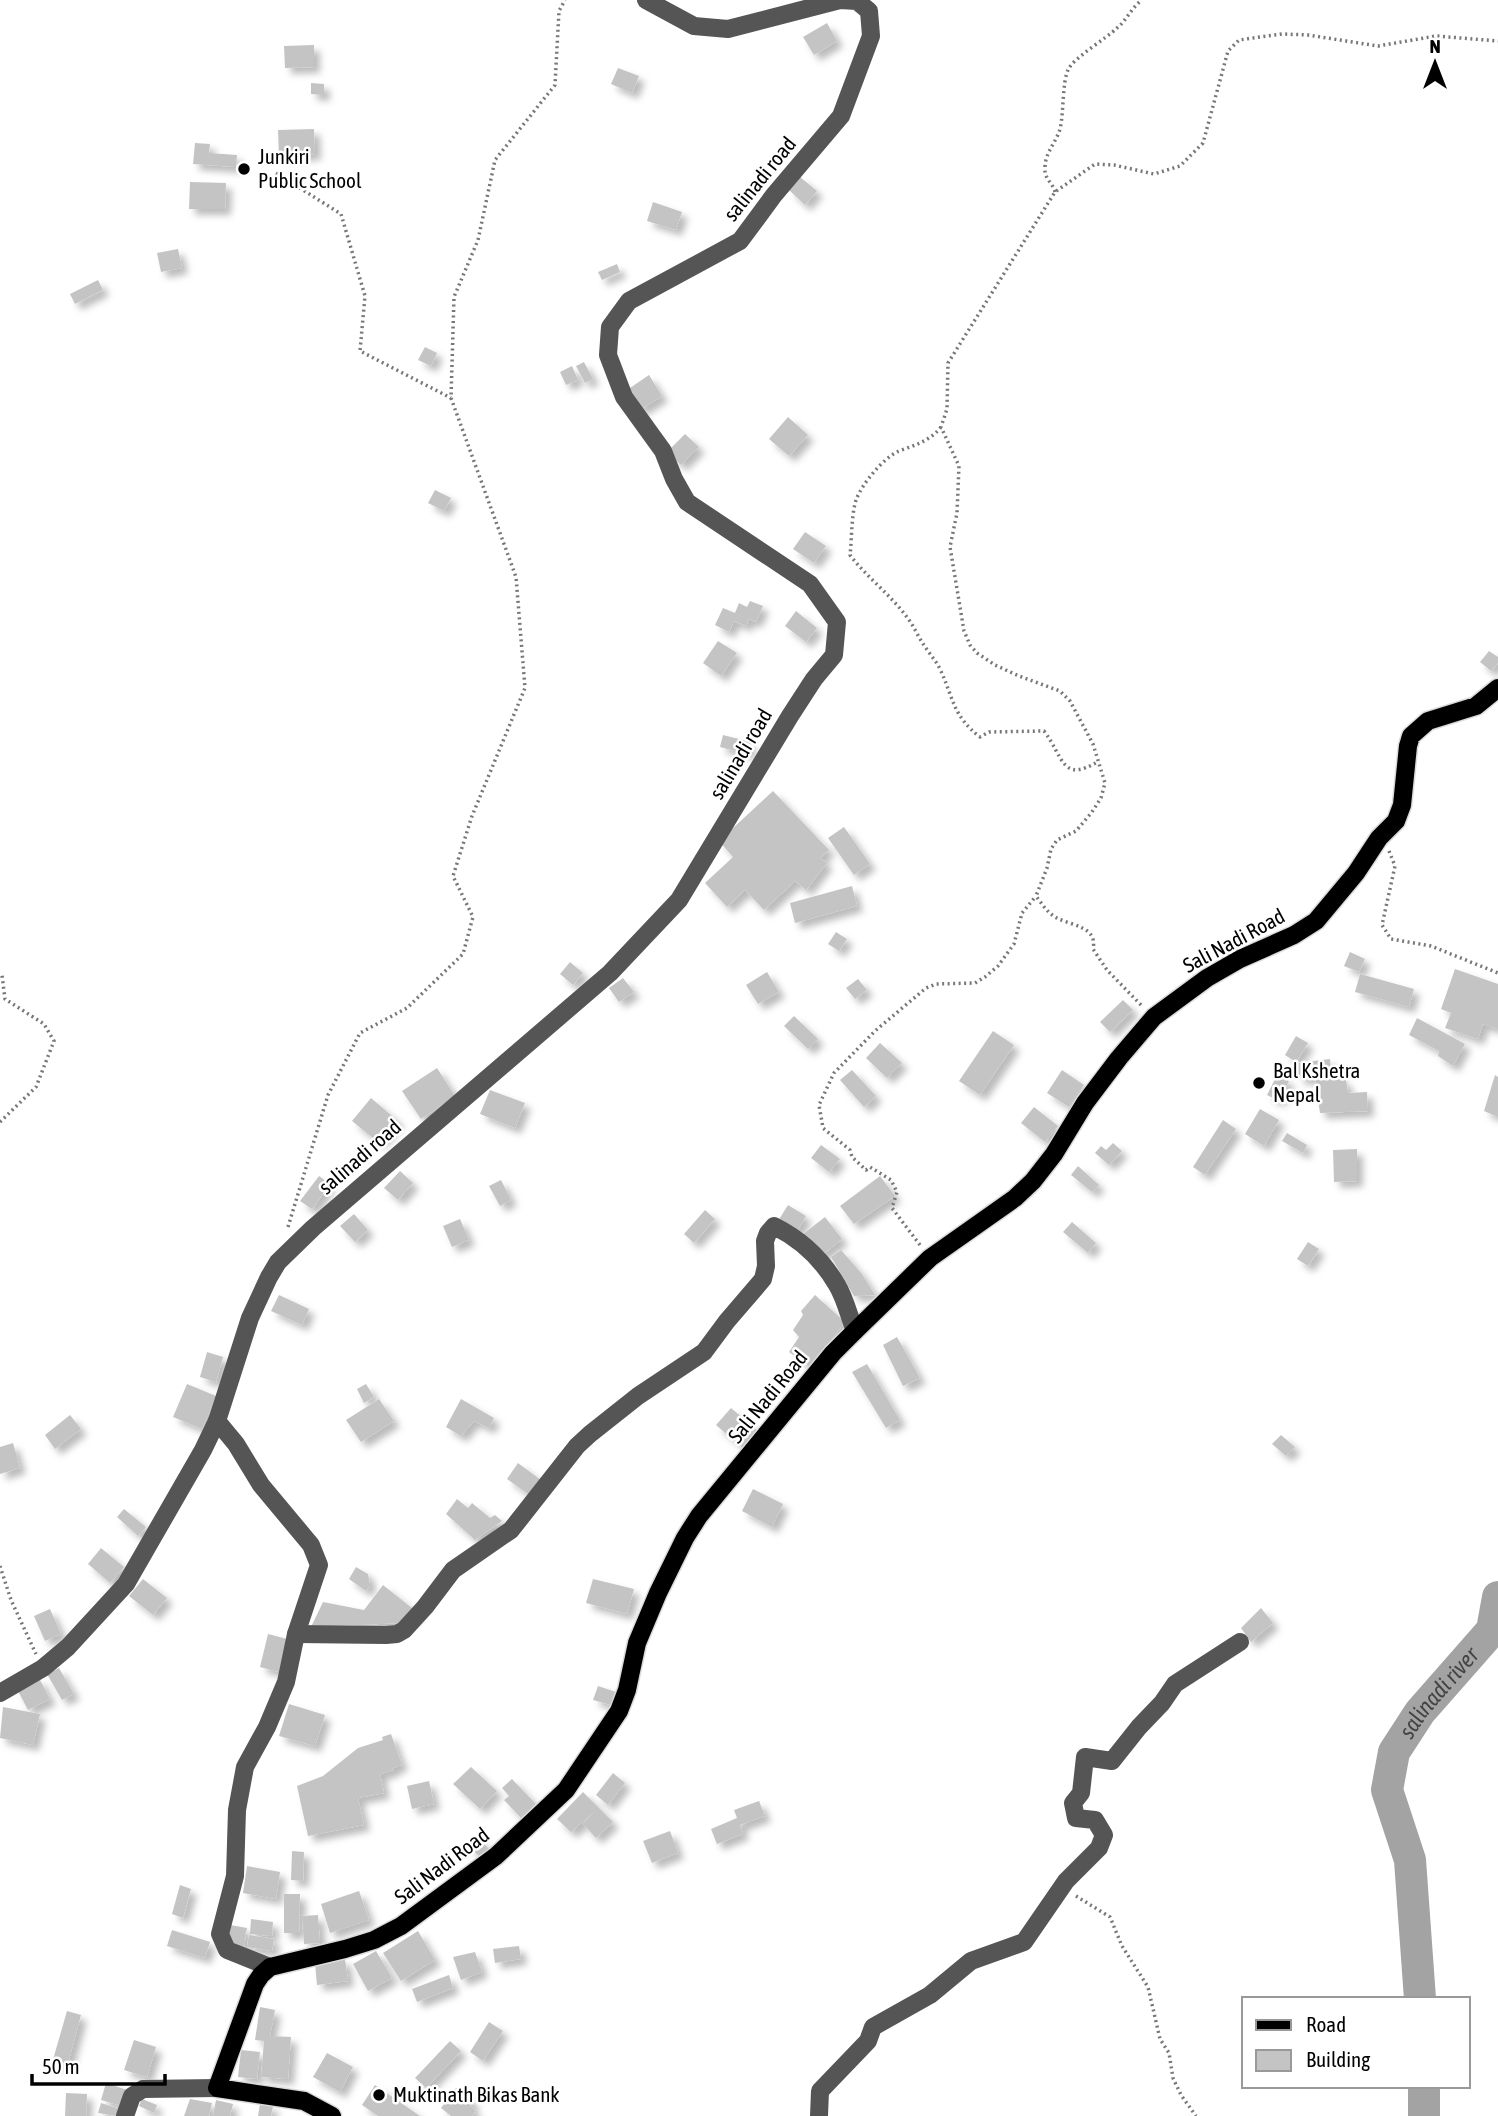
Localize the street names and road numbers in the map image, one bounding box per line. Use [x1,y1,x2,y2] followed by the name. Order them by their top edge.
[718,132,800,225] street label: salinadi road
[704,704,776,803] street label: salinadi road
[1179,903,1289,977] street label: Sali Nadi Road
[313,1114,405,1198] street label: salinadi road
[723,1345,812,1447] street label: Sali Nadi Road
[390,1822,493,1908] street label: Sali Nadi Road

